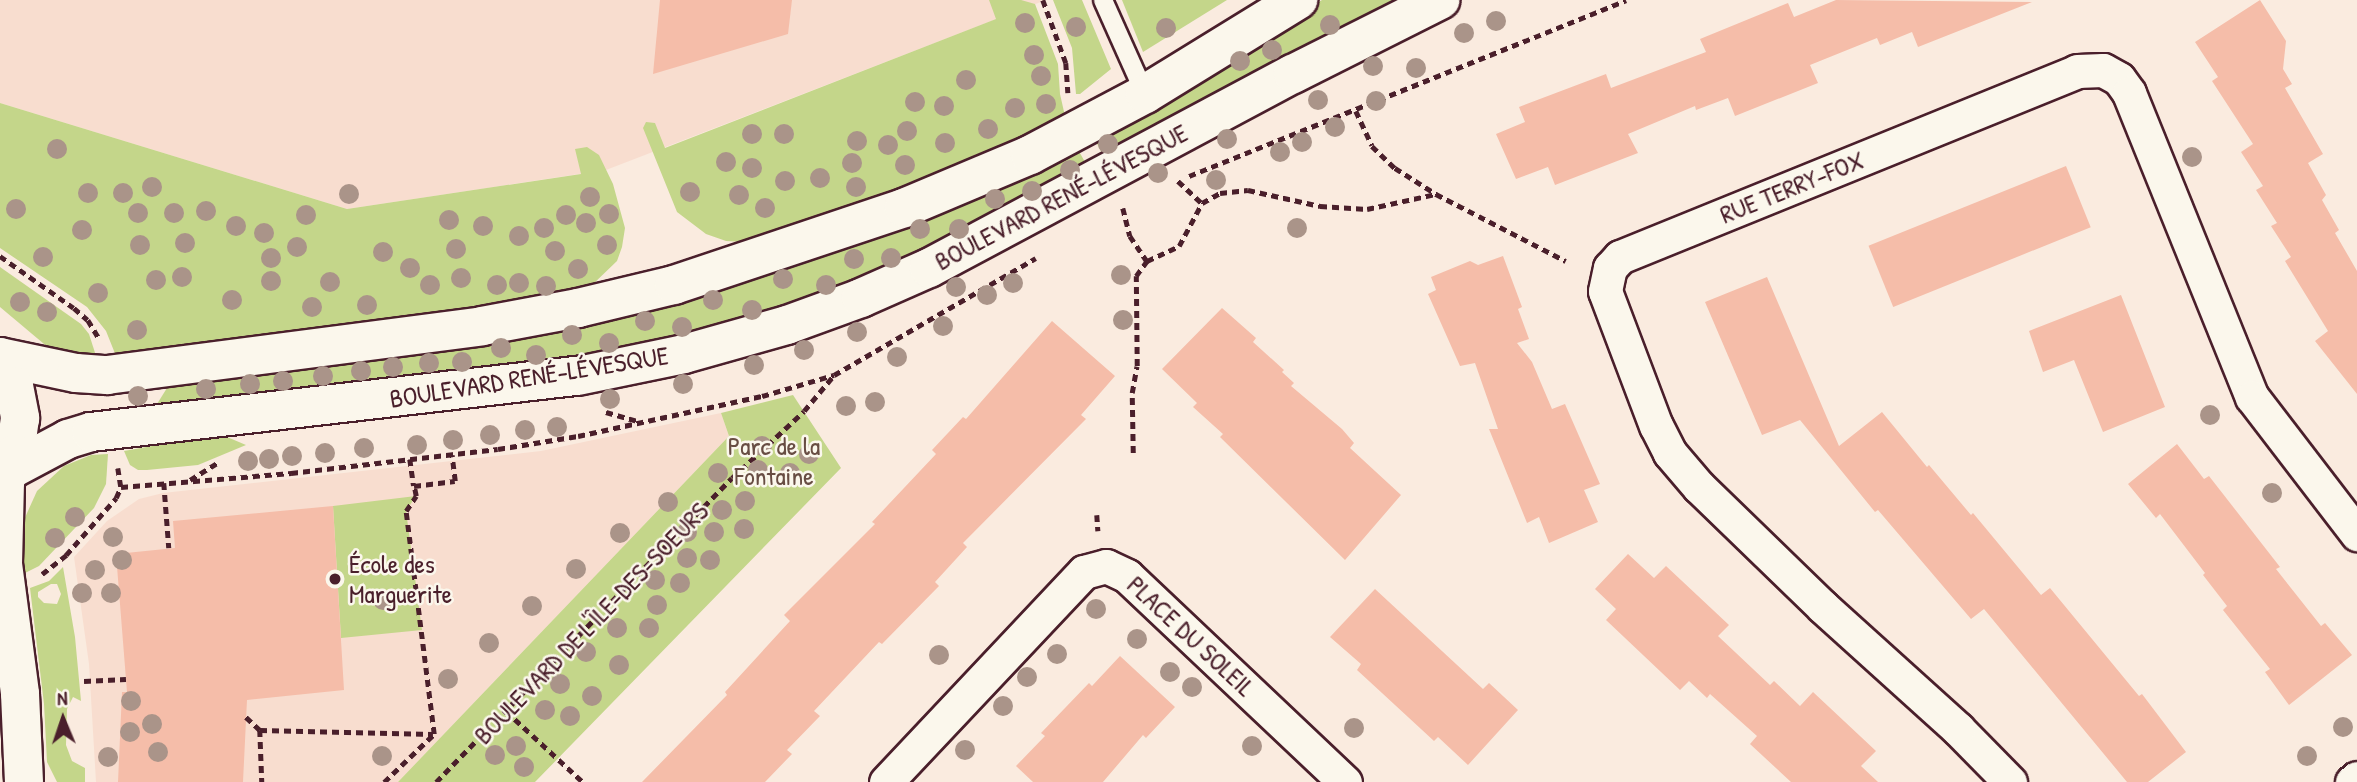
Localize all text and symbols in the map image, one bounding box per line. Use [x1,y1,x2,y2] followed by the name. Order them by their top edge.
[929,117,1193,277] street label: BOULEVARD RENÉ-LÉVESQUE
[1715,144,1869,230] street label: RUE TERRY-FOX
[387,340,671,414] street label: BOULEVARD RENÉ-LÉVESQUE
[728,430,820,492] park label: Parc de la Fontaine
[467,496,715,750] street label: BOULEVARD DE L'ÎLE-DES-SOEURS
[349,548,452,610] place label: École des Marguerite
[1121,569,1261,703] street label: PLACE DU SOLEIL
[327,571,343,587] marker: École des Marguerite
[28,684,98,754] north arrow
[57,685,68,711] text: N

